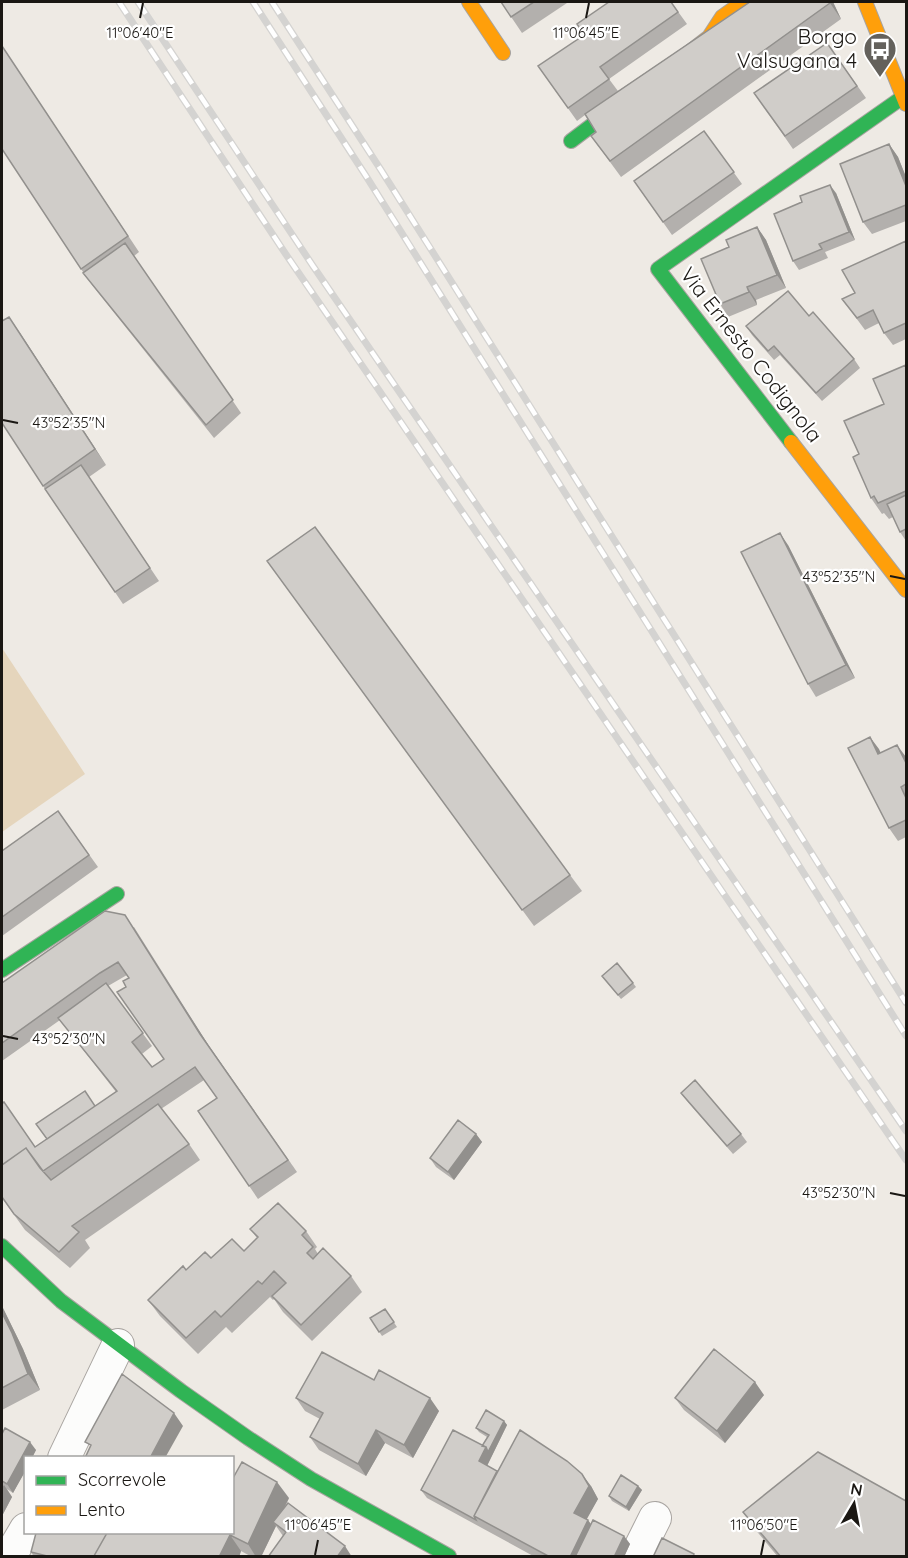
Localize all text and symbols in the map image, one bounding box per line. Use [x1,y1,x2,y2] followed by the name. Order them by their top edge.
[106,23,174,42] text: 11°06'40"E
[553,23,619,42] text: 11°06'45"E
[737,23,857,73] place label: Borgo Valsugana 4
[862,31,898,78] bus stop icon: Borgo Valsugana 4
[675,262,828,447] street label: Via Ernesto Codignola
[33,413,105,432] text: 43°52'35"N
[803,567,875,586] text: 43°52'35"N
[32,1029,106,1048] text: 43°52'30"N
[802,1183,876,1202] text: 43°52'30"N
[24,1456,234,1534] legend
[78,1468,166,1491] text: Scorrevole
[824,1474,884,1534] north arrow
[849,1478,864,1500] text: N
[78,1498,125,1521] text: Lento
[285,1515,351,1534] text: 11°06'45"E
[730,1515,798,1534] text: 11°06'50"E

